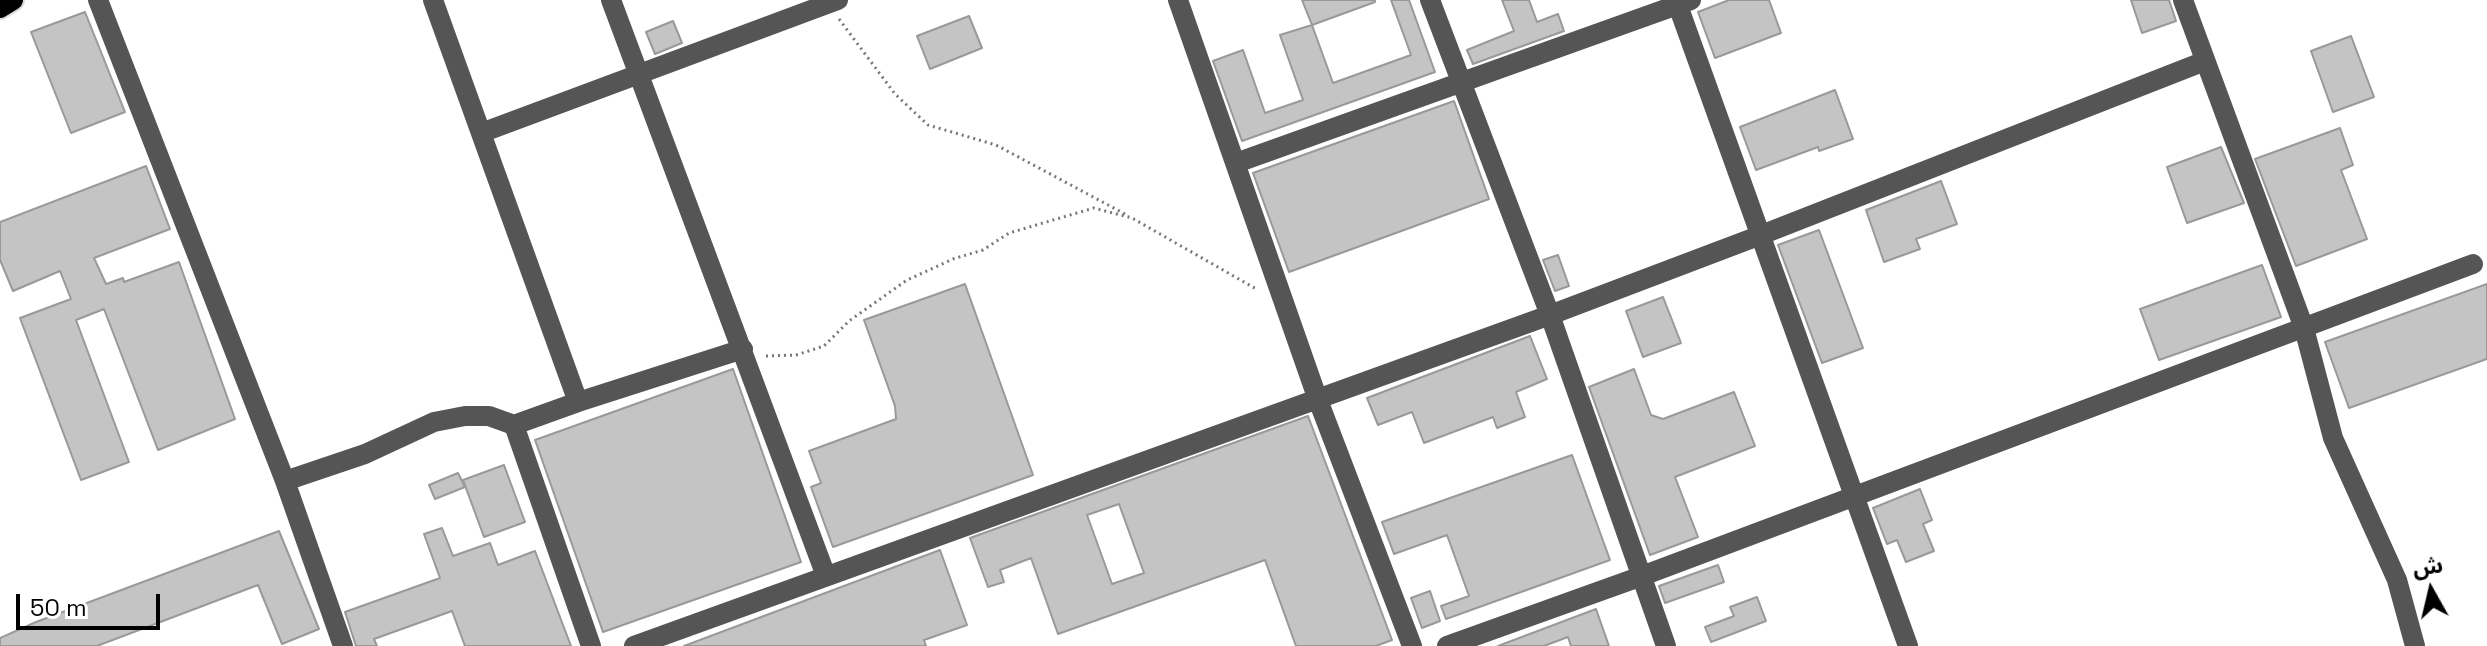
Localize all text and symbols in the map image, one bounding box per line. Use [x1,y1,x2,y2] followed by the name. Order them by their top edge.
[2391,550,2471,630] north arrow
[2411,550,2445,582] text: ش
[20,578,164,628] scale bar
[30,592,87,623] text: 50 m

